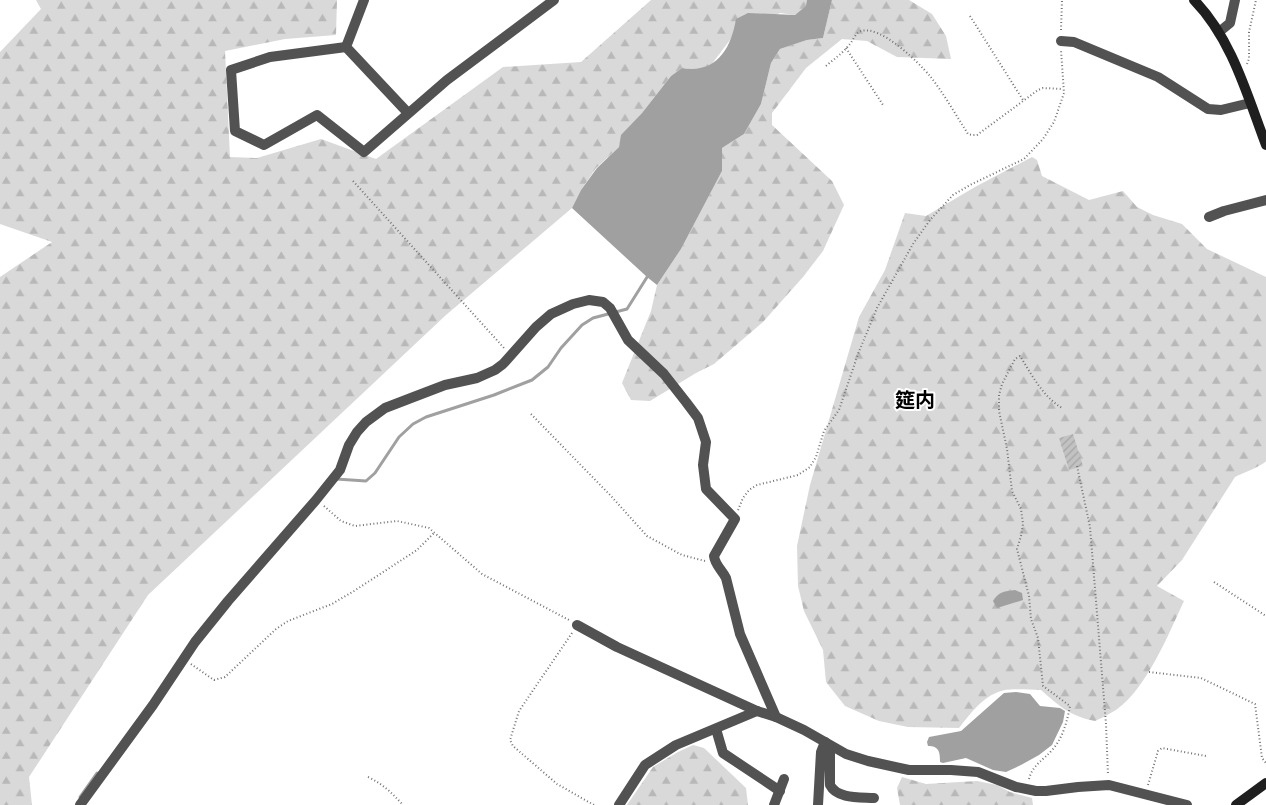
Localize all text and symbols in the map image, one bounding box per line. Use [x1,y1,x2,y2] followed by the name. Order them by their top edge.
[895,386,935,413] district label: 筵内

